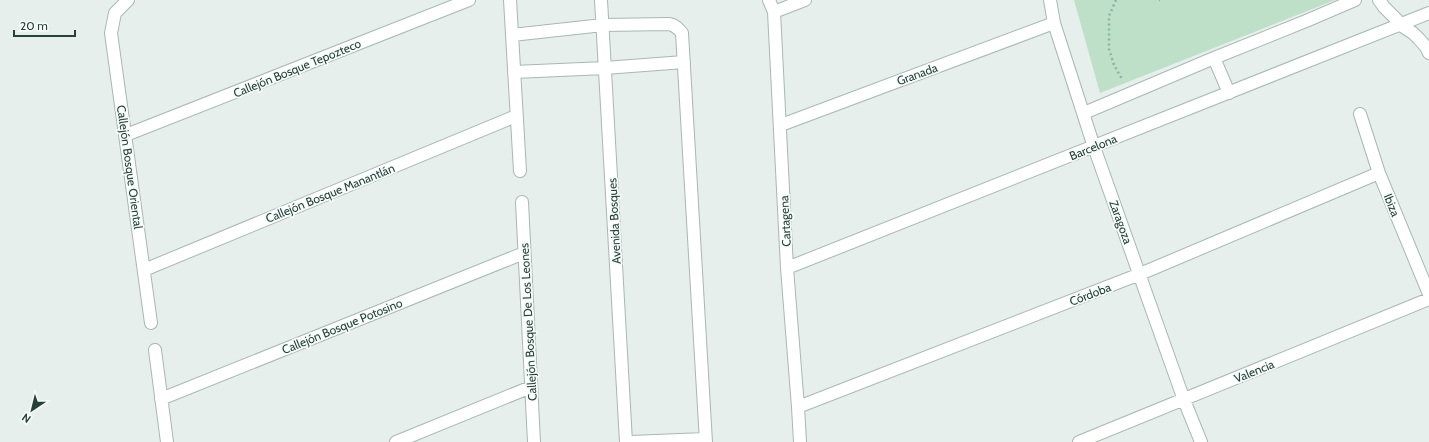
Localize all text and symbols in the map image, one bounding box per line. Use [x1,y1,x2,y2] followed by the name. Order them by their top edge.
[14,12,75,38] scale bar
[20,18,48,33] text: 20 m
[231,35,363,101] street label: Callejón Bosque Tepozteco
[895,60,940,88] street label: Granada
[114,104,146,230] street label: Callejón Bosque Oriental
[1067,131,1119,163] street label: Barcelona
[263,160,397,226] street label: Callejón Bosque Manantlán
[604,178,624,264] street label: Avenida Bosques
[1381,191,1403,219] street label: Ibiza
[776,195,794,247] street label: Cartagena
[1106,198,1136,246] street label: Zaragoza
[516,243,540,401] street label: Callejón Bosque De Los Leones
[1067,279,1113,309] street label: Córdoba
[280,295,405,357] street label: Callejón Bosque Potosino
[1232,356,1276,386] street label: Valencia
[12,390,52,430] north arrow
[19,410,33,426] text: N

